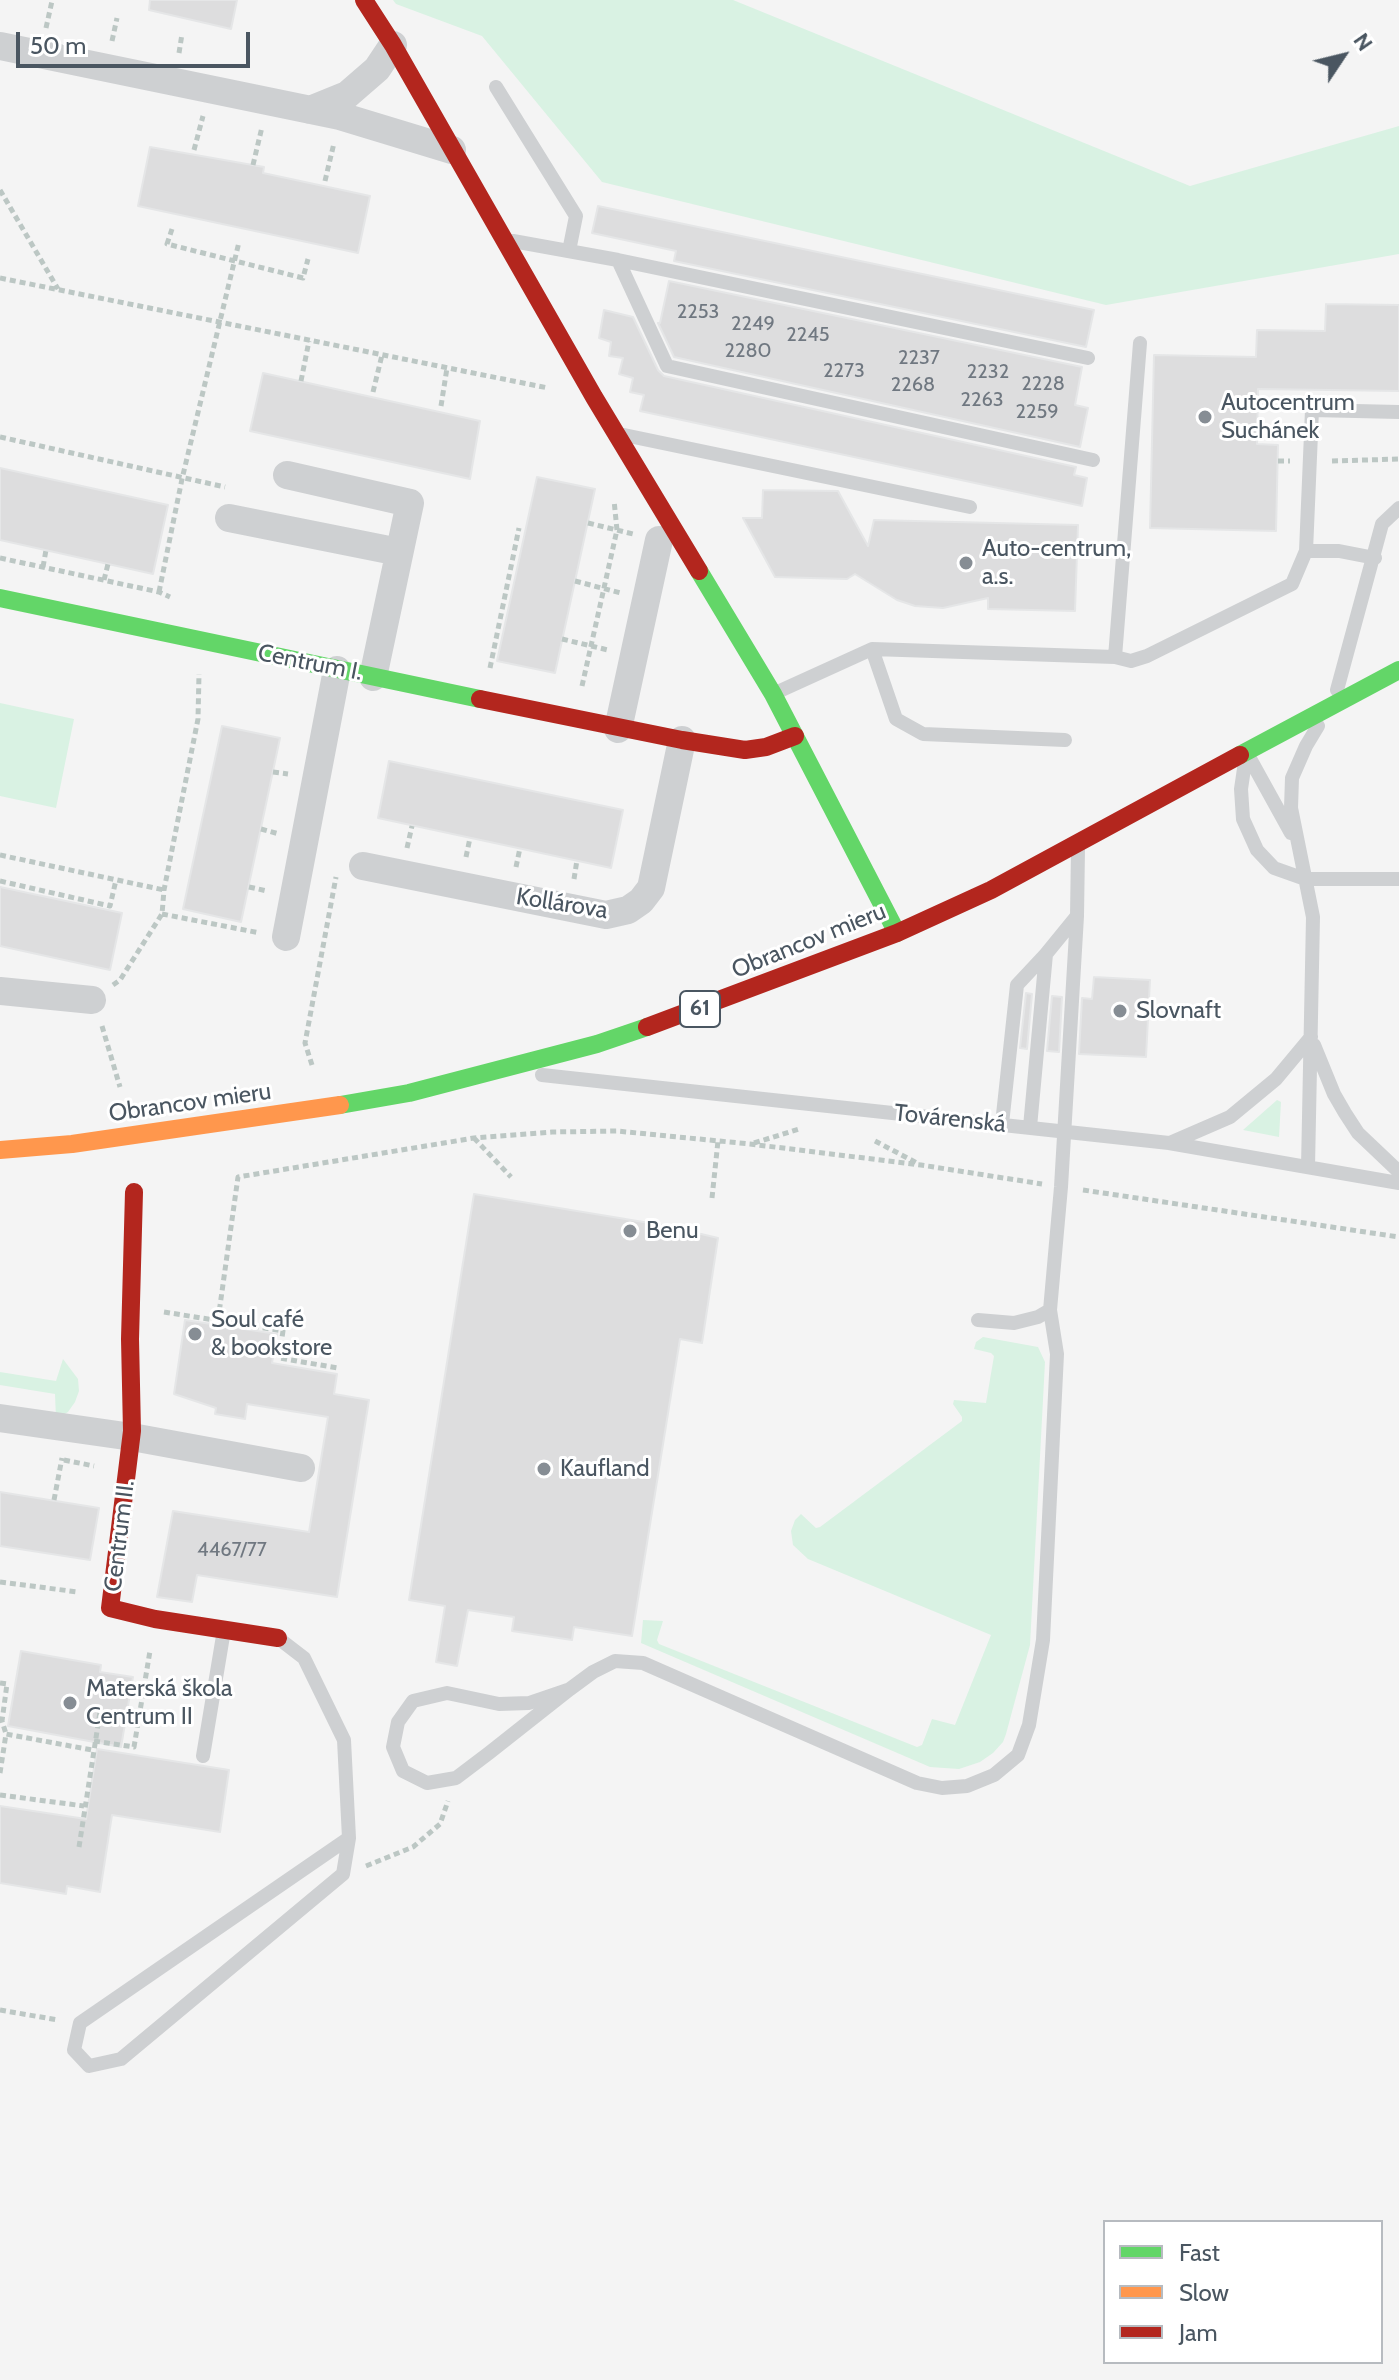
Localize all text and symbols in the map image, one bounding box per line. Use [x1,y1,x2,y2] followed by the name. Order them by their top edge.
[20,16,254,66] scale bar
[1303,16,1383,96] north arrow
[1348,28,1379,56] text: N
[30,31,86,60] text: 50 m
[677,300,719,324] house number: 2253
[731,312,775,336] house number: 2249
[786,323,830,347] house number: 2245
[724,339,772,363] house number: 2280
[898,346,940,370] house number: 2237
[823,359,865,383] house number: 2273
[967,360,1009,384] house number: 2232
[1021,372,1065,396] house number: 2228
[891,373,935,397] house number: 2268
[960,388,1004,412] house number: 2263
[1221,389,1355,445] place label: Autocentrum Suchánek
[1015,400,1059,424] house number: 2259
[1196,408,1214,426] marker: Autocentrum Suchánek
[982,535,1131,591] place label: Auto-centrum, a.s.
[957,554,975,572] marker: Auto-centrum, a.s.
[255,639,365,687] street label: Centrum I.
[514,883,610,925] street label: Kollárova
[728,897,890,985] street label: Obrancov mieru
[680,991,720,1027] road number: 61
[1136,997,1221,1025] place label: Slovnaft
[1111,1002,1129,1020] marker: Slovnaft
[107,1077,273,1129] street label: Obrancov mieru
[893,1099,1007,1139] street label: Továrenská
[646,1217,699,1245] place label: Benu
[621,1222,639,1240] marker: Benu
[211,1306,332,1362] place label: Soul café & bookstore
[186,1325,204,1343] marker: Soul café & bookstore
[560,1455,650,1483] place label: Kaufland
[535,1460,553,1478] marker: Kaufland
[99,1479,141,1593] street label: Centrum II.
[197,1538,267,1562] house number: 4467/77
[86,1675,233,1731] place label: Materská škola Centrum II
[61,1694,79,1712] marker: Materská škola Centrum II
[1103,2220,1383,2364] legend
[1179,2238,1220,2267] text: Fast
[1179,2278,1229,2307] text: Slow
[1179,2318,1217,2347] text: Jam

